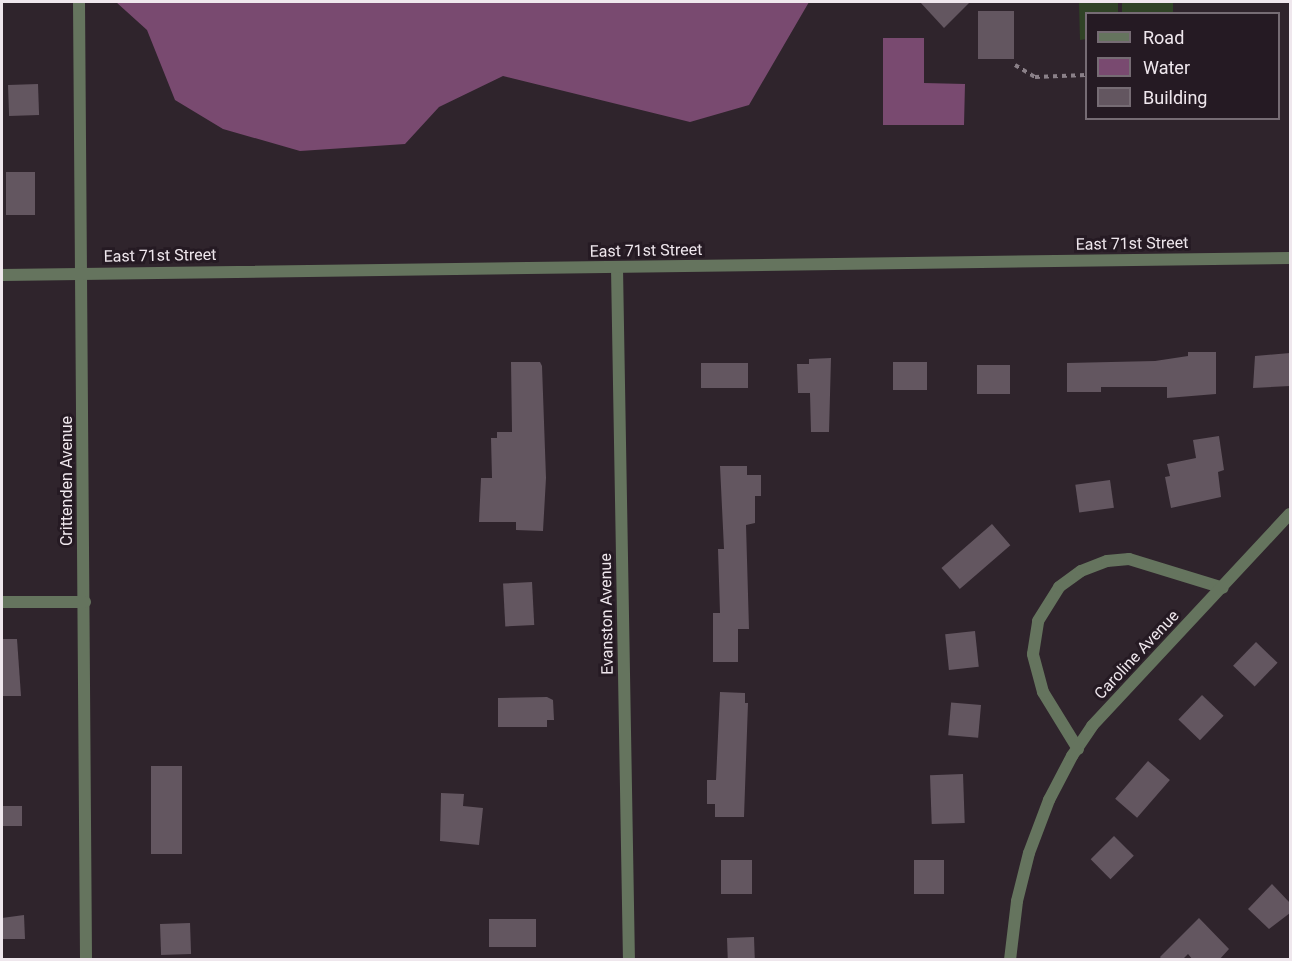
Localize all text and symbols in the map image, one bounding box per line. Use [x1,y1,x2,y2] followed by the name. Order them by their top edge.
[1085,12,1280,120] legend
[1143,27,1184,48] text: Road
[1143,57,1190,78] text: Water
[1143,87,1207,108] text: Building
[1075,233,1189,255] street label: East 71st Street
[589,240,703,262] street label: East 71st Street
[103,245,217,267] street label: East 71st Street
[57,416,77,546] street label: Crittenden Avenue
[596,553,618,675] street label: Evanston Avenue
[1091,606,1183,704] street label: Caroline Avenue

